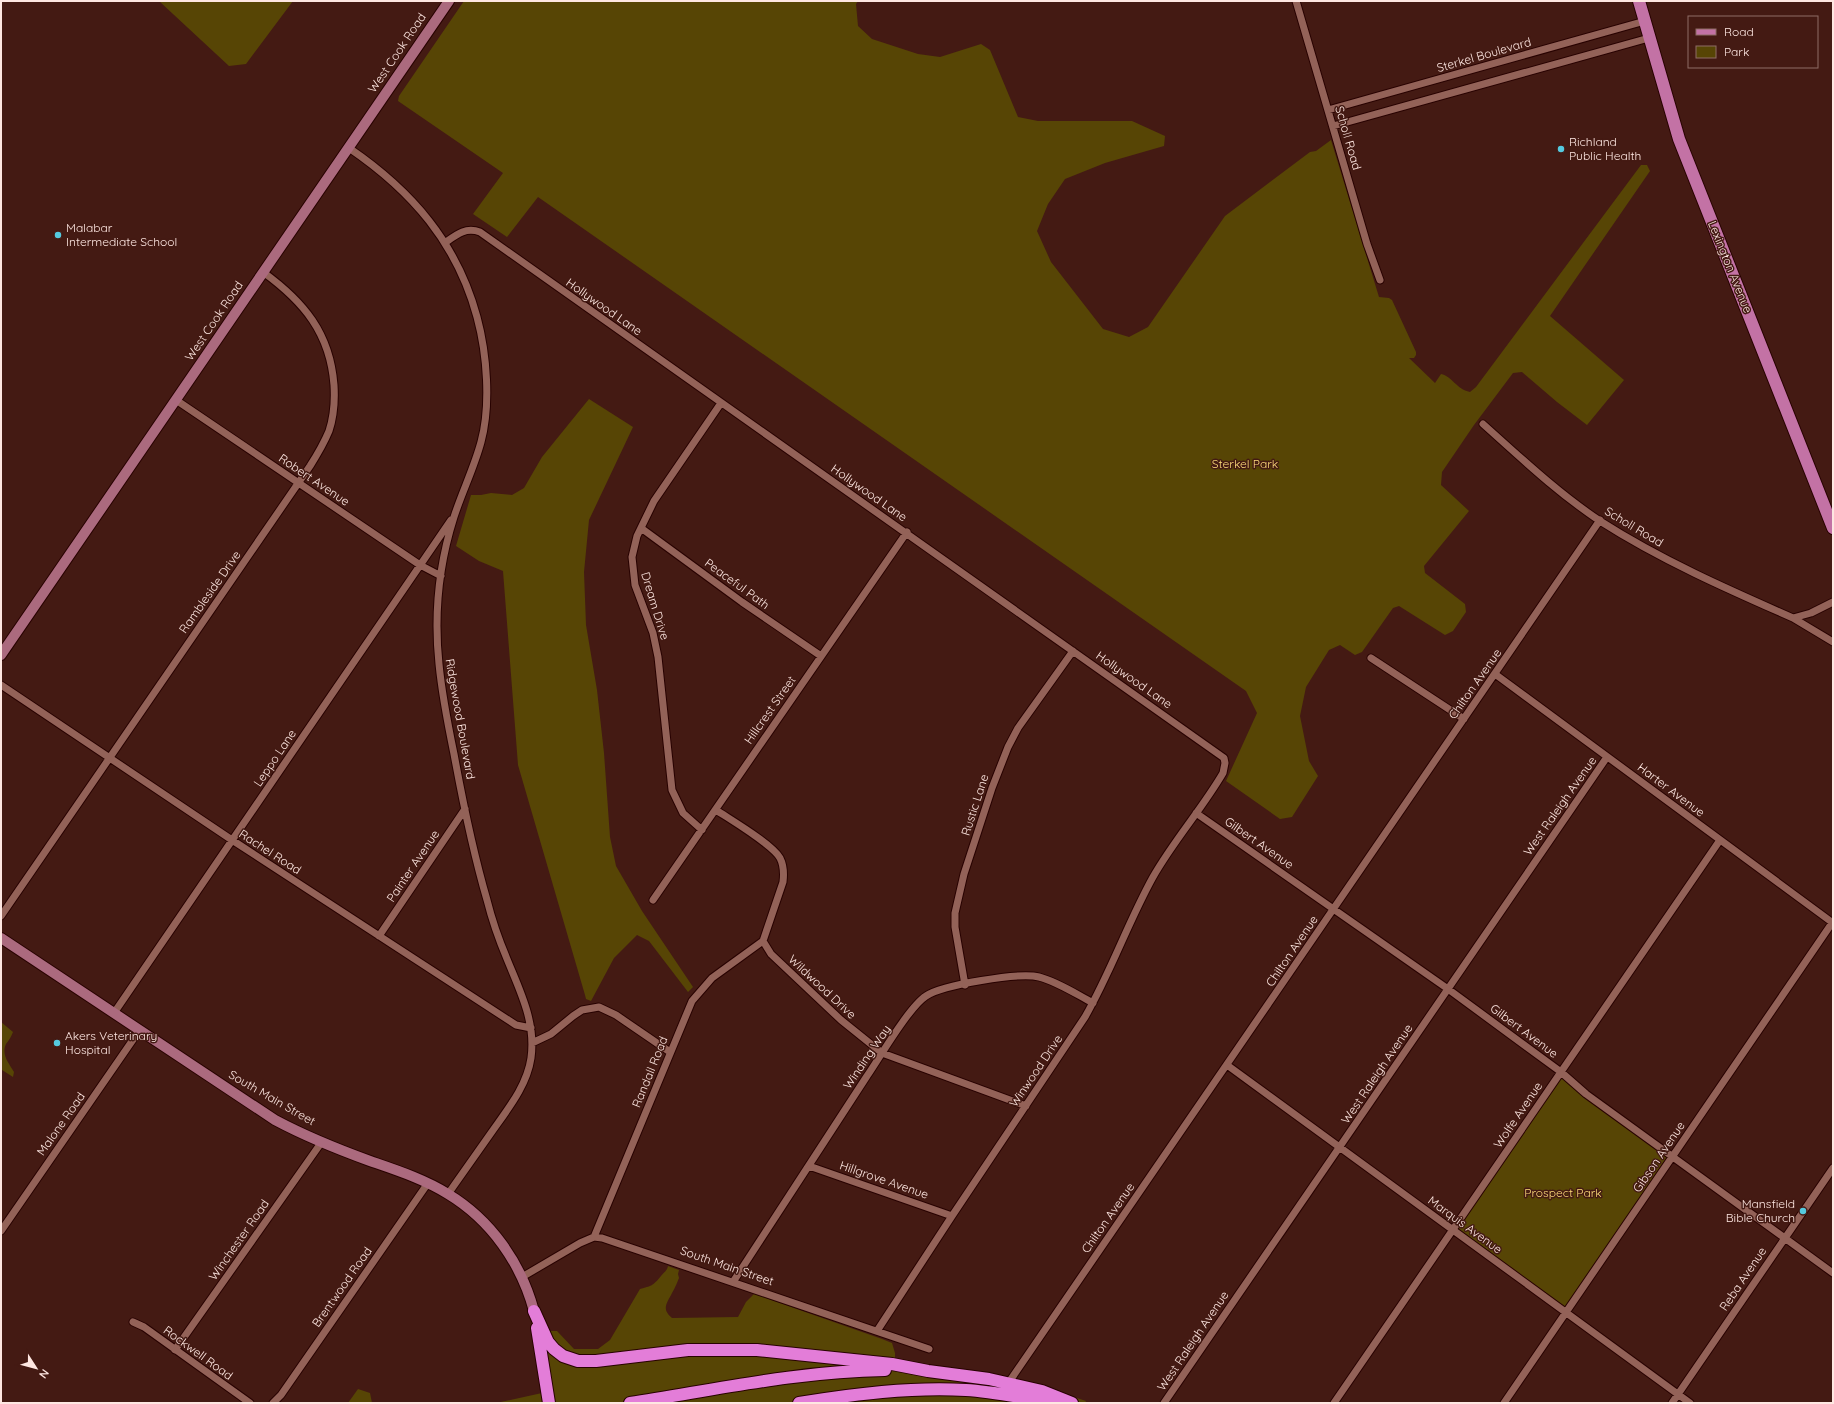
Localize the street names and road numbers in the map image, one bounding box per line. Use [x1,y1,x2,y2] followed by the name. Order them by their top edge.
[364,10,429,95] street label: West Cook Road
[1435,34,1533,75] street label: Sterkel Boulevard
[1332,104,1365,171] street label: Scholl Road
[1705,218,1756,315] street label: Lexington Avenue
[563,275,645,339] street label: Hollywood Lane
[181,278,246,363] street label: West Cook Road
[276,450,353,509] street label: Robert Avenue
[828,461,910,525] street label: Hollywood Lane
[1602,503,1666,550] street label: Scholl Road
[176,547,244,636] street label: Rambleside Drive
[702,555,773,612] street label: Peaceful Path
[638,570,673,642] street label: Dream Drive
[1445,645,1505,722] street label: Chilton Avenue
[1093,648,1175,712] street label: Hollywood Lane
[442,657,479,781] street label: Ridgewood Boulevard
[741,673,799,747] street label: Hillcrest Street
[250,726,299,789] street label: Leppo Lane
[1520,753,1599,858] street label: West Raleigh Avenue
[1635,759,1708,820] street label: Harter Avenue
[958,772,992,838] street label: Rustic Lane
[1222,813,1297,872] street label: Gilbert Avenue
[236,826,304,877] street label: Rachel Road
[383,827,442,905] street label: Painter Avenue
[1262,912,1321,989] street label: Chilton Avenue
[785,951,859,1022] street label: Wildwood Drive
[1488,1000,1561,1061] street label: Gilbert Avenue
[1338,1021,1416,1126] street label: West Raleigh Avenue
[840,1022,894,1092] street label: Winding Way
[1006,1032,1065,1110] street label: Winwood Drive
[628,1034,671,1110] street label: Randall Road
[226,1067,318,1129] street label: South Main Street
[1490,1079,1545,1151] street label: Wolfe Avenue
[33,1089,88,1158] street label: Malone Road
[1629,1118,1688,1195] street label: Gibson Avenue
[838,1157,931,1202] street label: Hillgrove Avenue
[1078,1179,1138,1256] street label: Chilton Avenue
[1425,1193,1506,1257] street label: Marquis Avenue
[205,1197,272,1283] street label: Winchester Road
[679,1243,776,1289] street label: South Main Street
[308,1244,375,1330] street label: Brentwood Road
[1716,1244,1770,1313] street label: Reba Avenue
[1154,1288,1232,1393] street label: West Raleigh Avenue
[161,1322,236,1383] street label: Rockwell Road

